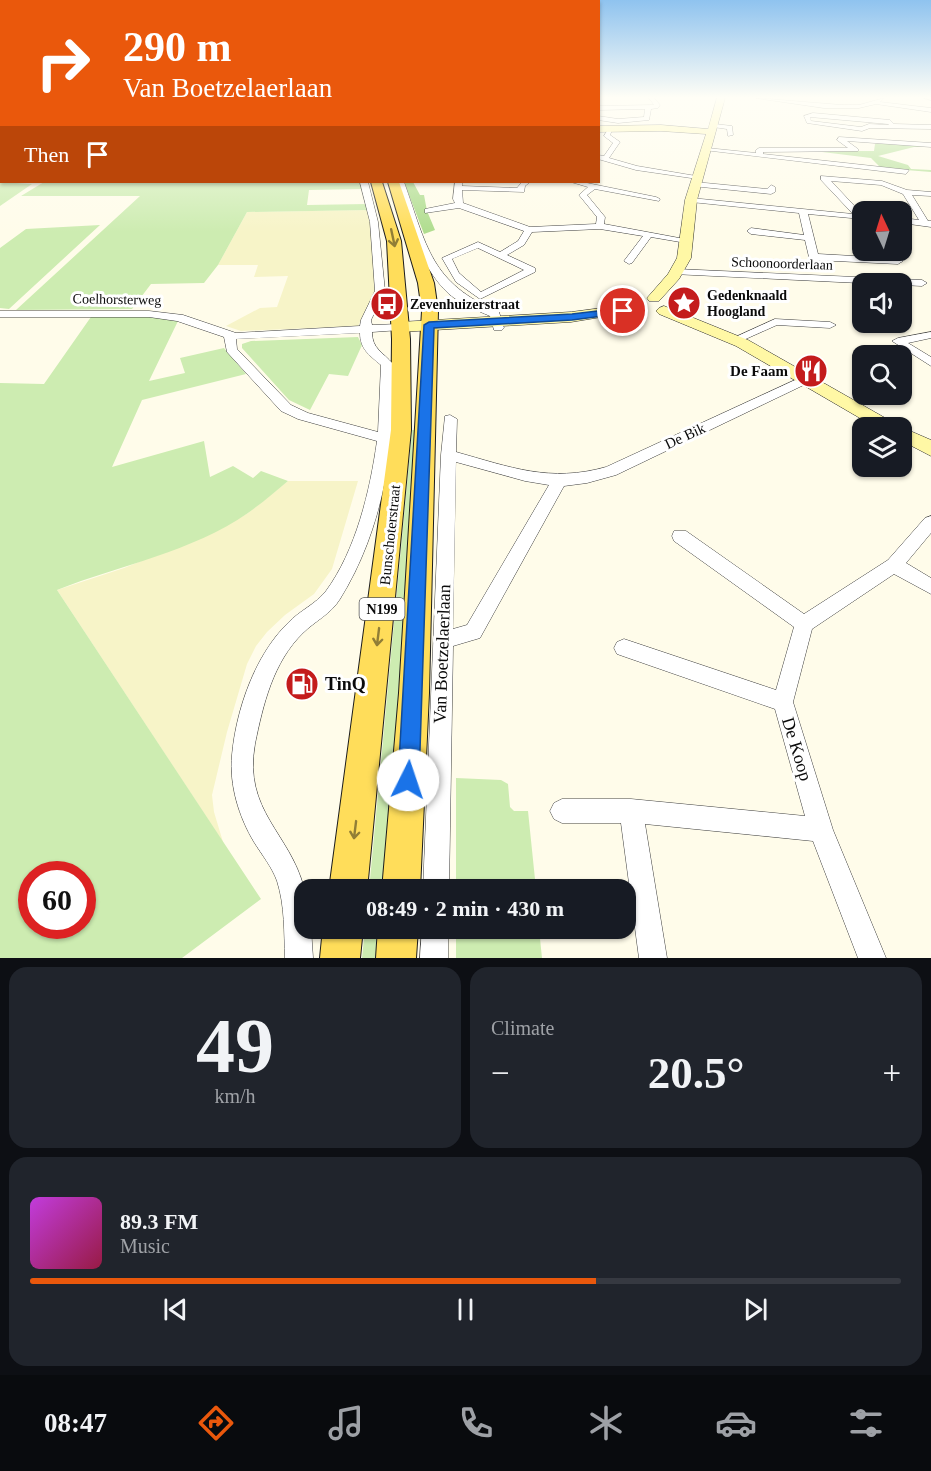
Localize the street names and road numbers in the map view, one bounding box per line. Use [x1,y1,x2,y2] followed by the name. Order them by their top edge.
[731,254,833,273] street label: Schoonoorderlaan
[73,291,161,308] street label: Coelhorsterweg
[662,419,708,452] street label: De Bik
[377,483,403,586] street label: Bunschoterstraat
[430,584,454,724] street label: Van Boetzelaerlaan
[360,598,404,620] road number: N199
[778,715,816,783] street label: De Koop

